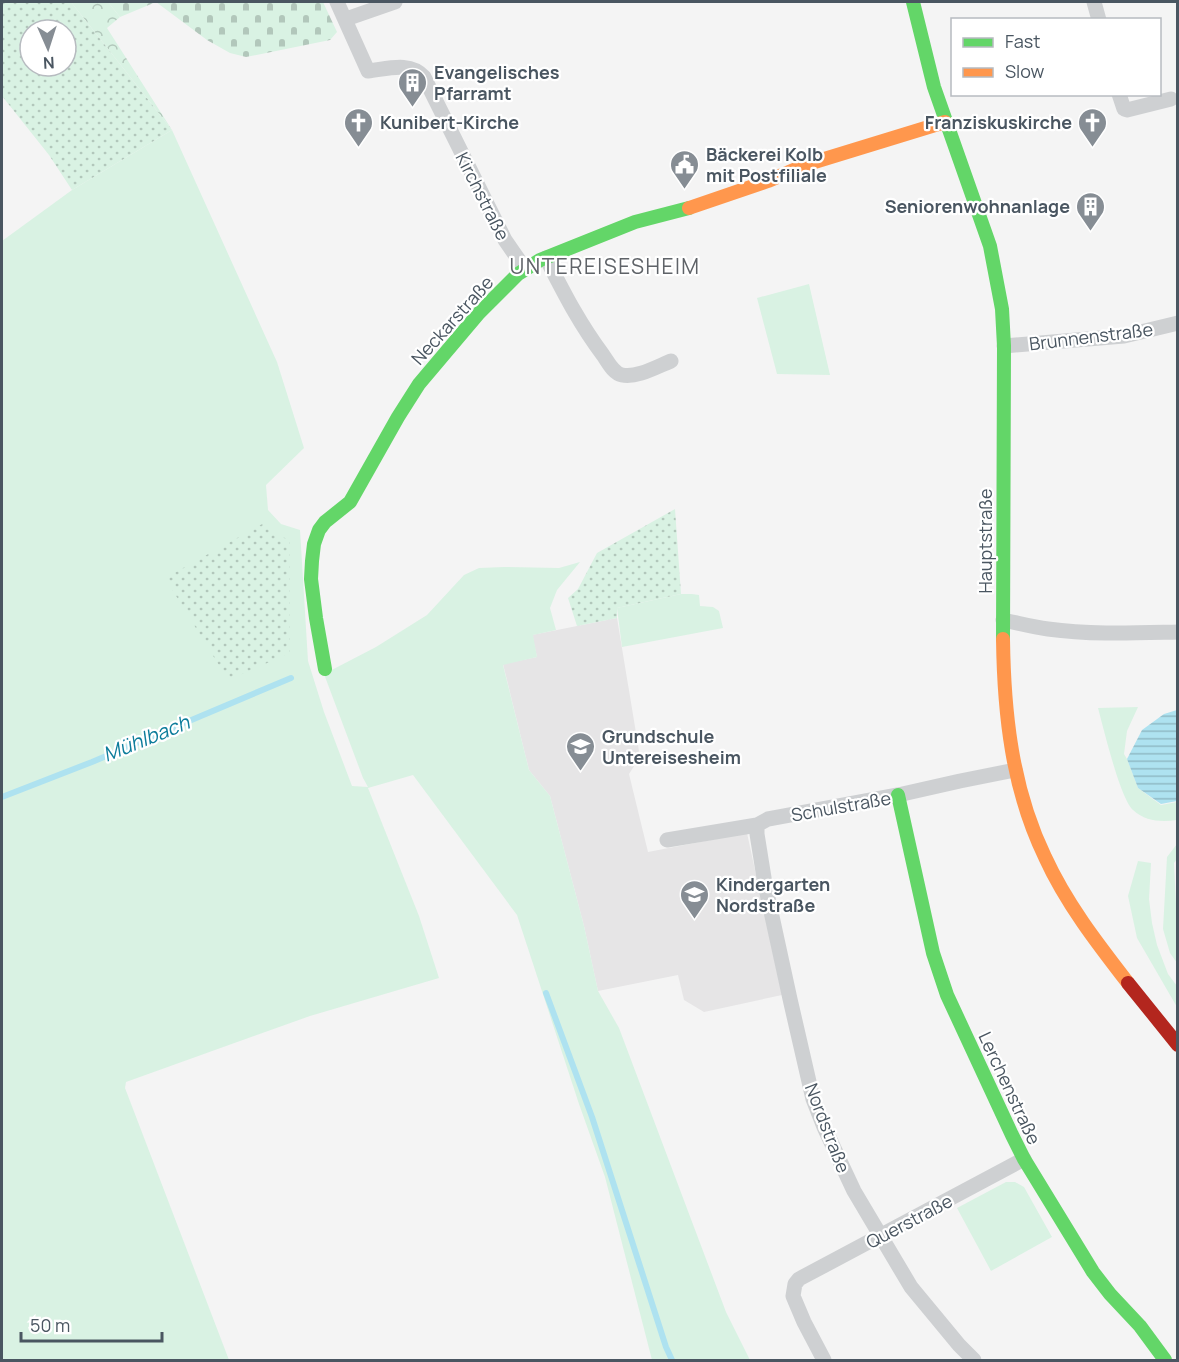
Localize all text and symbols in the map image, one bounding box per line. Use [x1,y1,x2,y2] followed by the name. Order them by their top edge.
[18,18,78,78] north arrow
[951,18,1161,96] legend
[1005,29,1040,53] text: Fast
[42,52,55,74] text: N
[1005,59,1045,83] text: Slow
[434,60,560,105] place label: Evangelisches Pfarramt
[397,66,429,108] building icon: Evangelisches Pfarramt
[343,106,375,148] church icon: Kunibert-Kirche
[1077,106,1109,148] church icon: Franziskuskirche
[380,110,519,134] place label: Kunibert-Kirche
[925,110,1072,134] place label: Franziskuskirche
[706,142,827,187] place label: Bäckerei Kolb mit Postfiliale
[451,148,515,244] street label: Kirchstraße
[669,148,701,190] public building icon: Bäckerei Kolb mit Postfiliale
[1075,190,1107,232] building icon: Seniorenwohnanlage
[885,194,1070,218] place label: Seniorenwohnanlage
[510,252,700,280] district label: UNTEREISESHEIM
[406,270,498,370] street label: Neckarstraße
[1028,316,1154,356] street label: Brunnenstraße
[973,489,997,593] street label: Hauptstraße
[99,708,194,768] water label: Mühlbach
[602,724,741,769] place label: Grundschule Untereisesheim
[565,730,597,772] school or university icon: Grundschule Untereisesheim
[789,785,893,827] street label: Schulstraße
[716,872,830,917] place label: Kindergarten Nordstraße
[679,878,711,920] school or university icon: Kindergarten Nordstraße
[973,1028,1047,1148] street label: Lerchenstraße
[800,1080,856,1176] street label: Nordstraße
[862,1188,956,1254] street label: Querstraße
[21,1305,162,1343] scale bar
[30,1313,70,1337] text: 50 m

